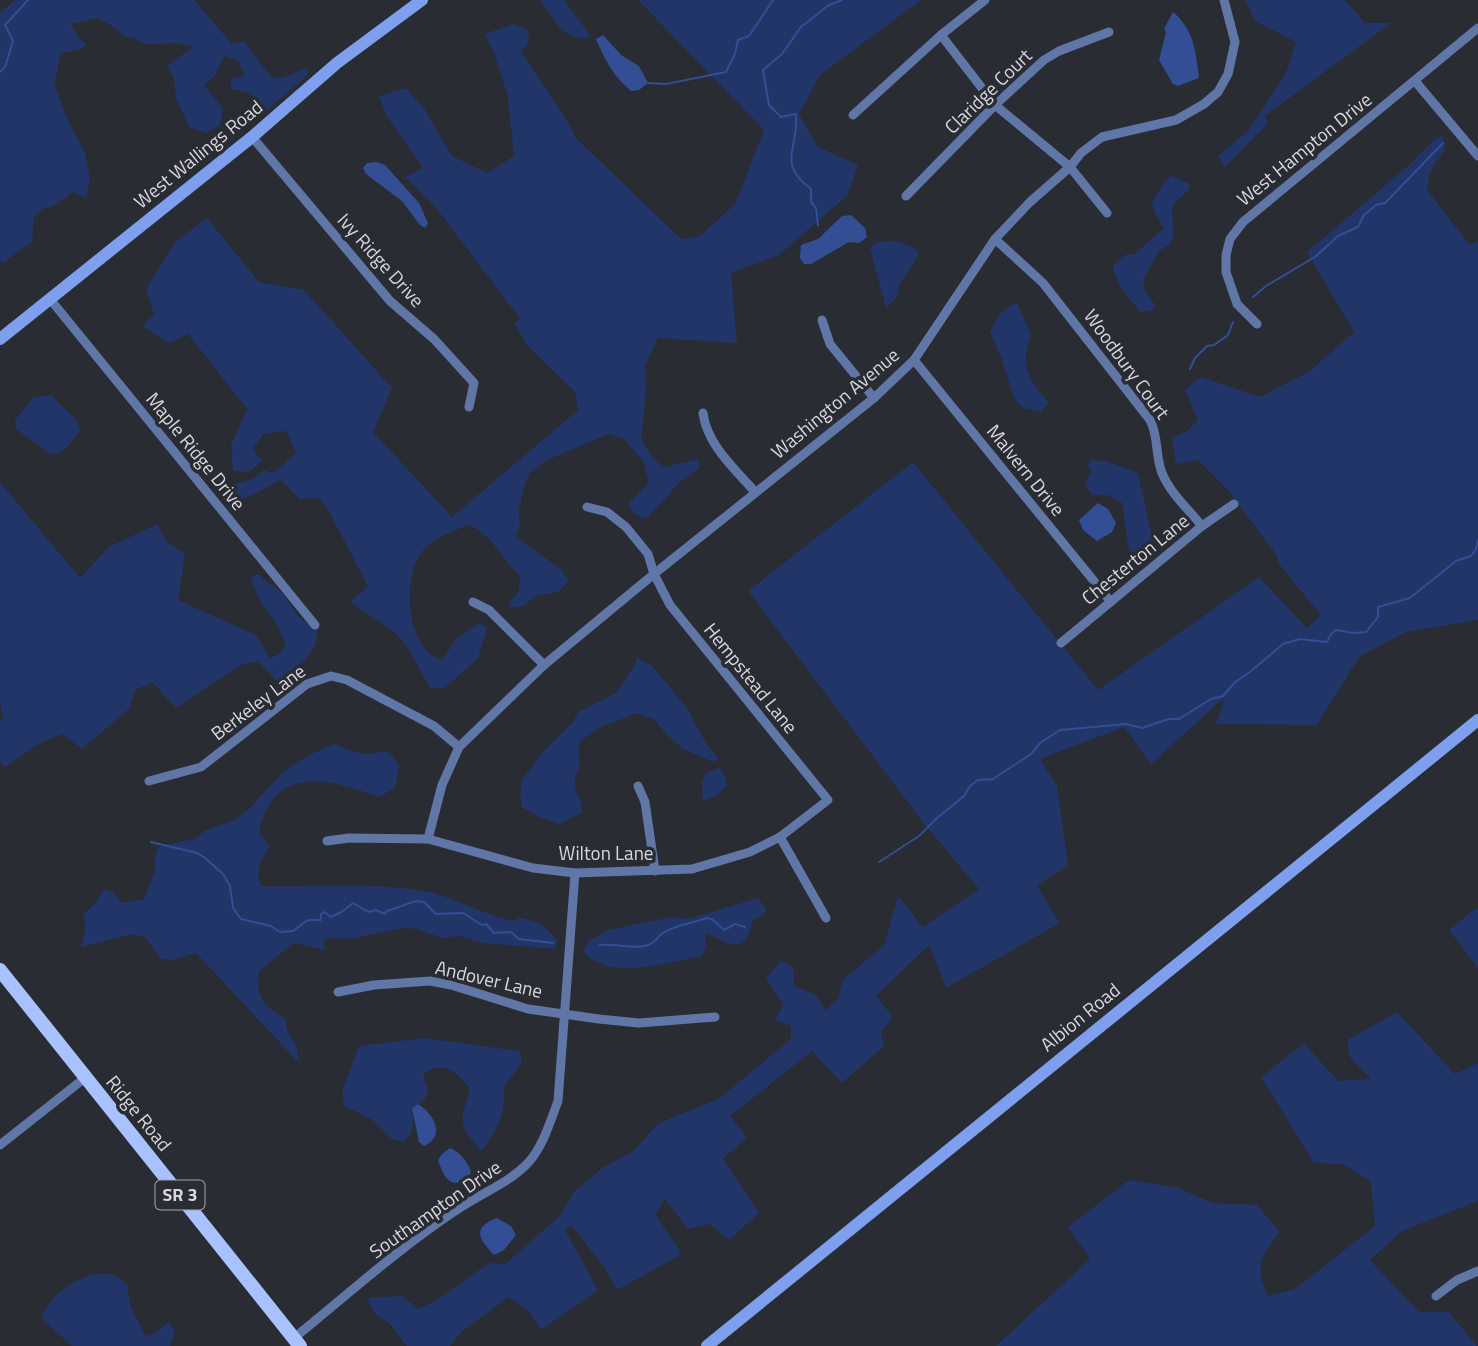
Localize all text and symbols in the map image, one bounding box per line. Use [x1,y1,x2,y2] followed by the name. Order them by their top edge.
[937,41,1038,140] street label: Claridge Court
[1230,85,1378,212] street label: West Hampton Drive
[127,92,269,215] street label: West Wallings Road
[331,206,432,313] street label: Ivy Ridge Drive
[1077,303,1178,425] street label: Woodbury Court
[764,340,905,465] street label: Washington Avenue
[140,385,253,516] street label: Maple Ridge Drive
[980,417,1073,522] street label: Malvern Drive
[1075,506,1195,611] street label: Chesterton Lane
[697,616,805,739] street label: Hempstead Lane
[204,656,311,747] street label: Berkeley Lane
[559,838,653,867] street label: Wilton Lane
[433,952,546,1005] street label: Andover Lane
[1033,975,1126,1058] street label: Albion Road
[100,1068,179,1157] street label: Ridge Road
[363,1152,507,1265] street label: Southampton Drive
[156,1180,204,1210] road number: SR 3

